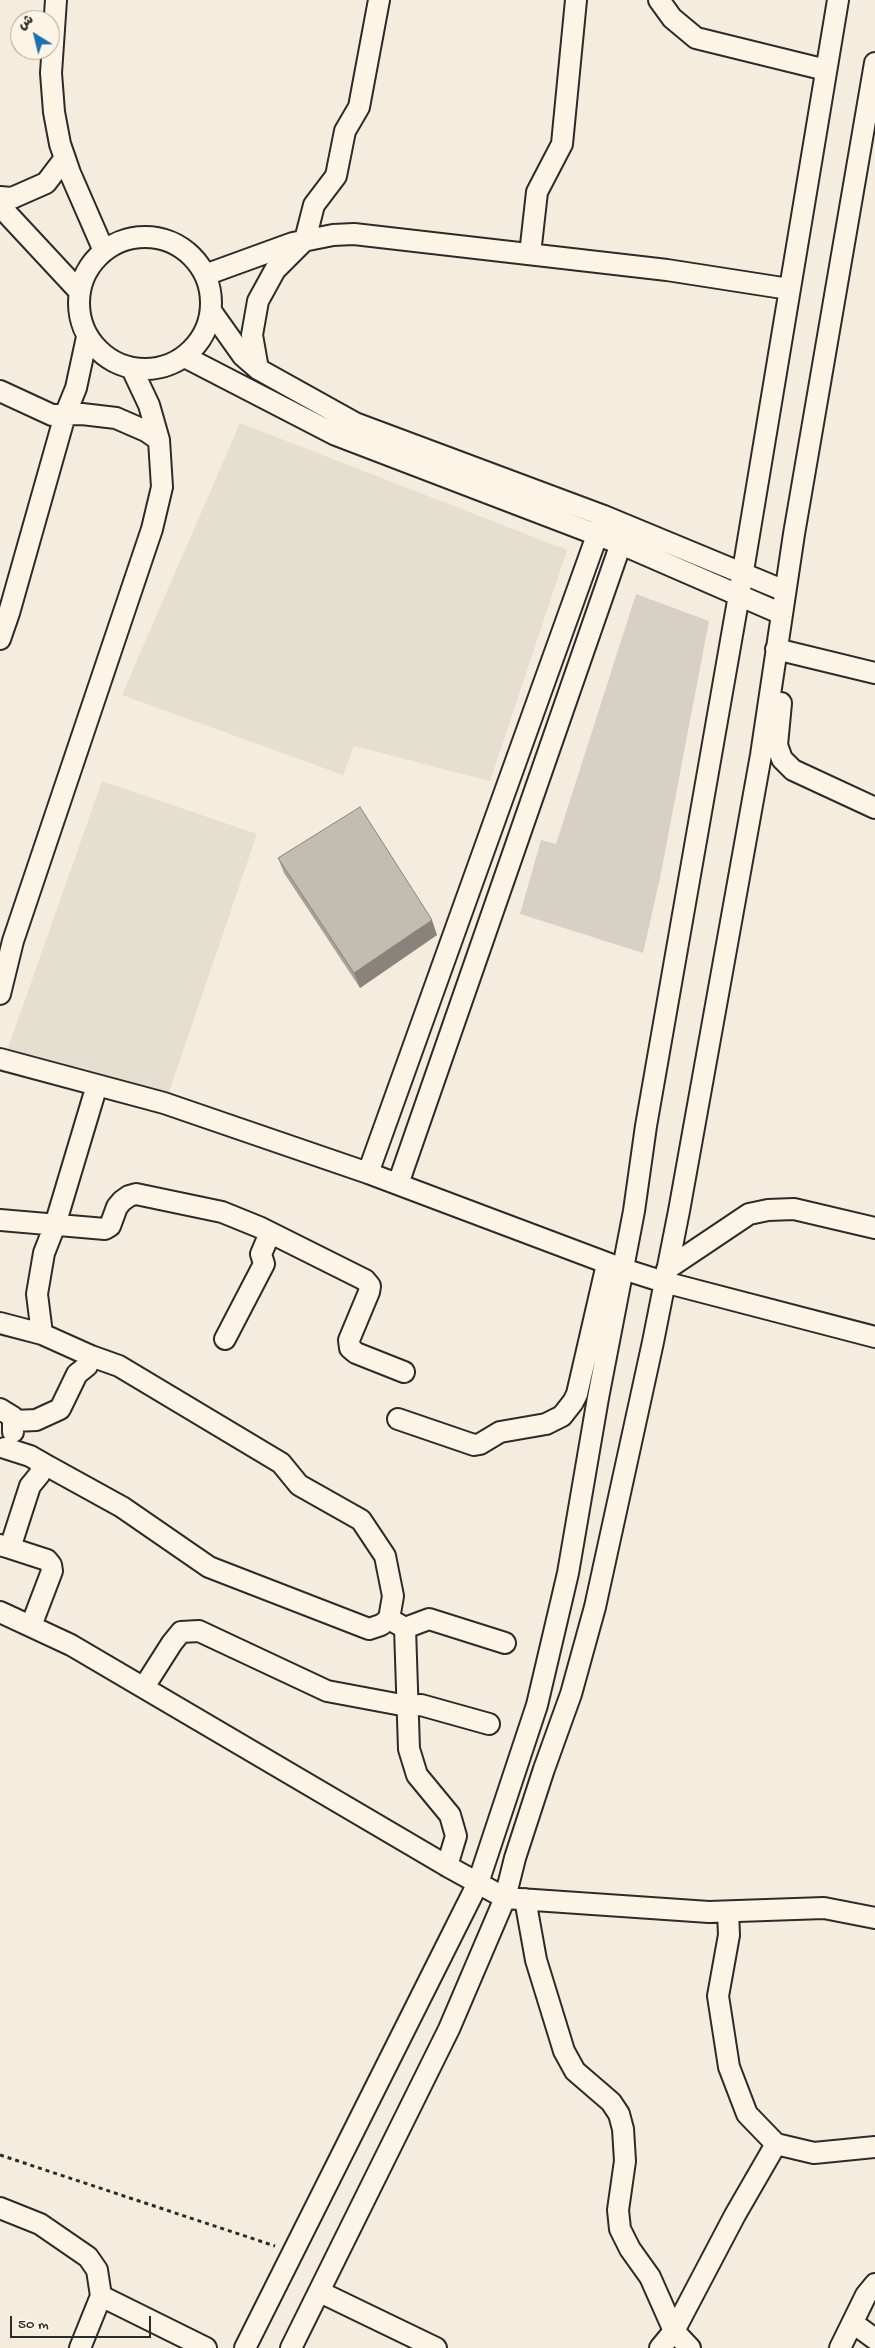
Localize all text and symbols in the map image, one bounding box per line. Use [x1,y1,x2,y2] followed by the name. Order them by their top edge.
[10,10,60,60] north arrow
[15,12,38,35] text: ش
[12,2306,154,2338] scale bar
[18,2316,49,2334] text: 50 m

